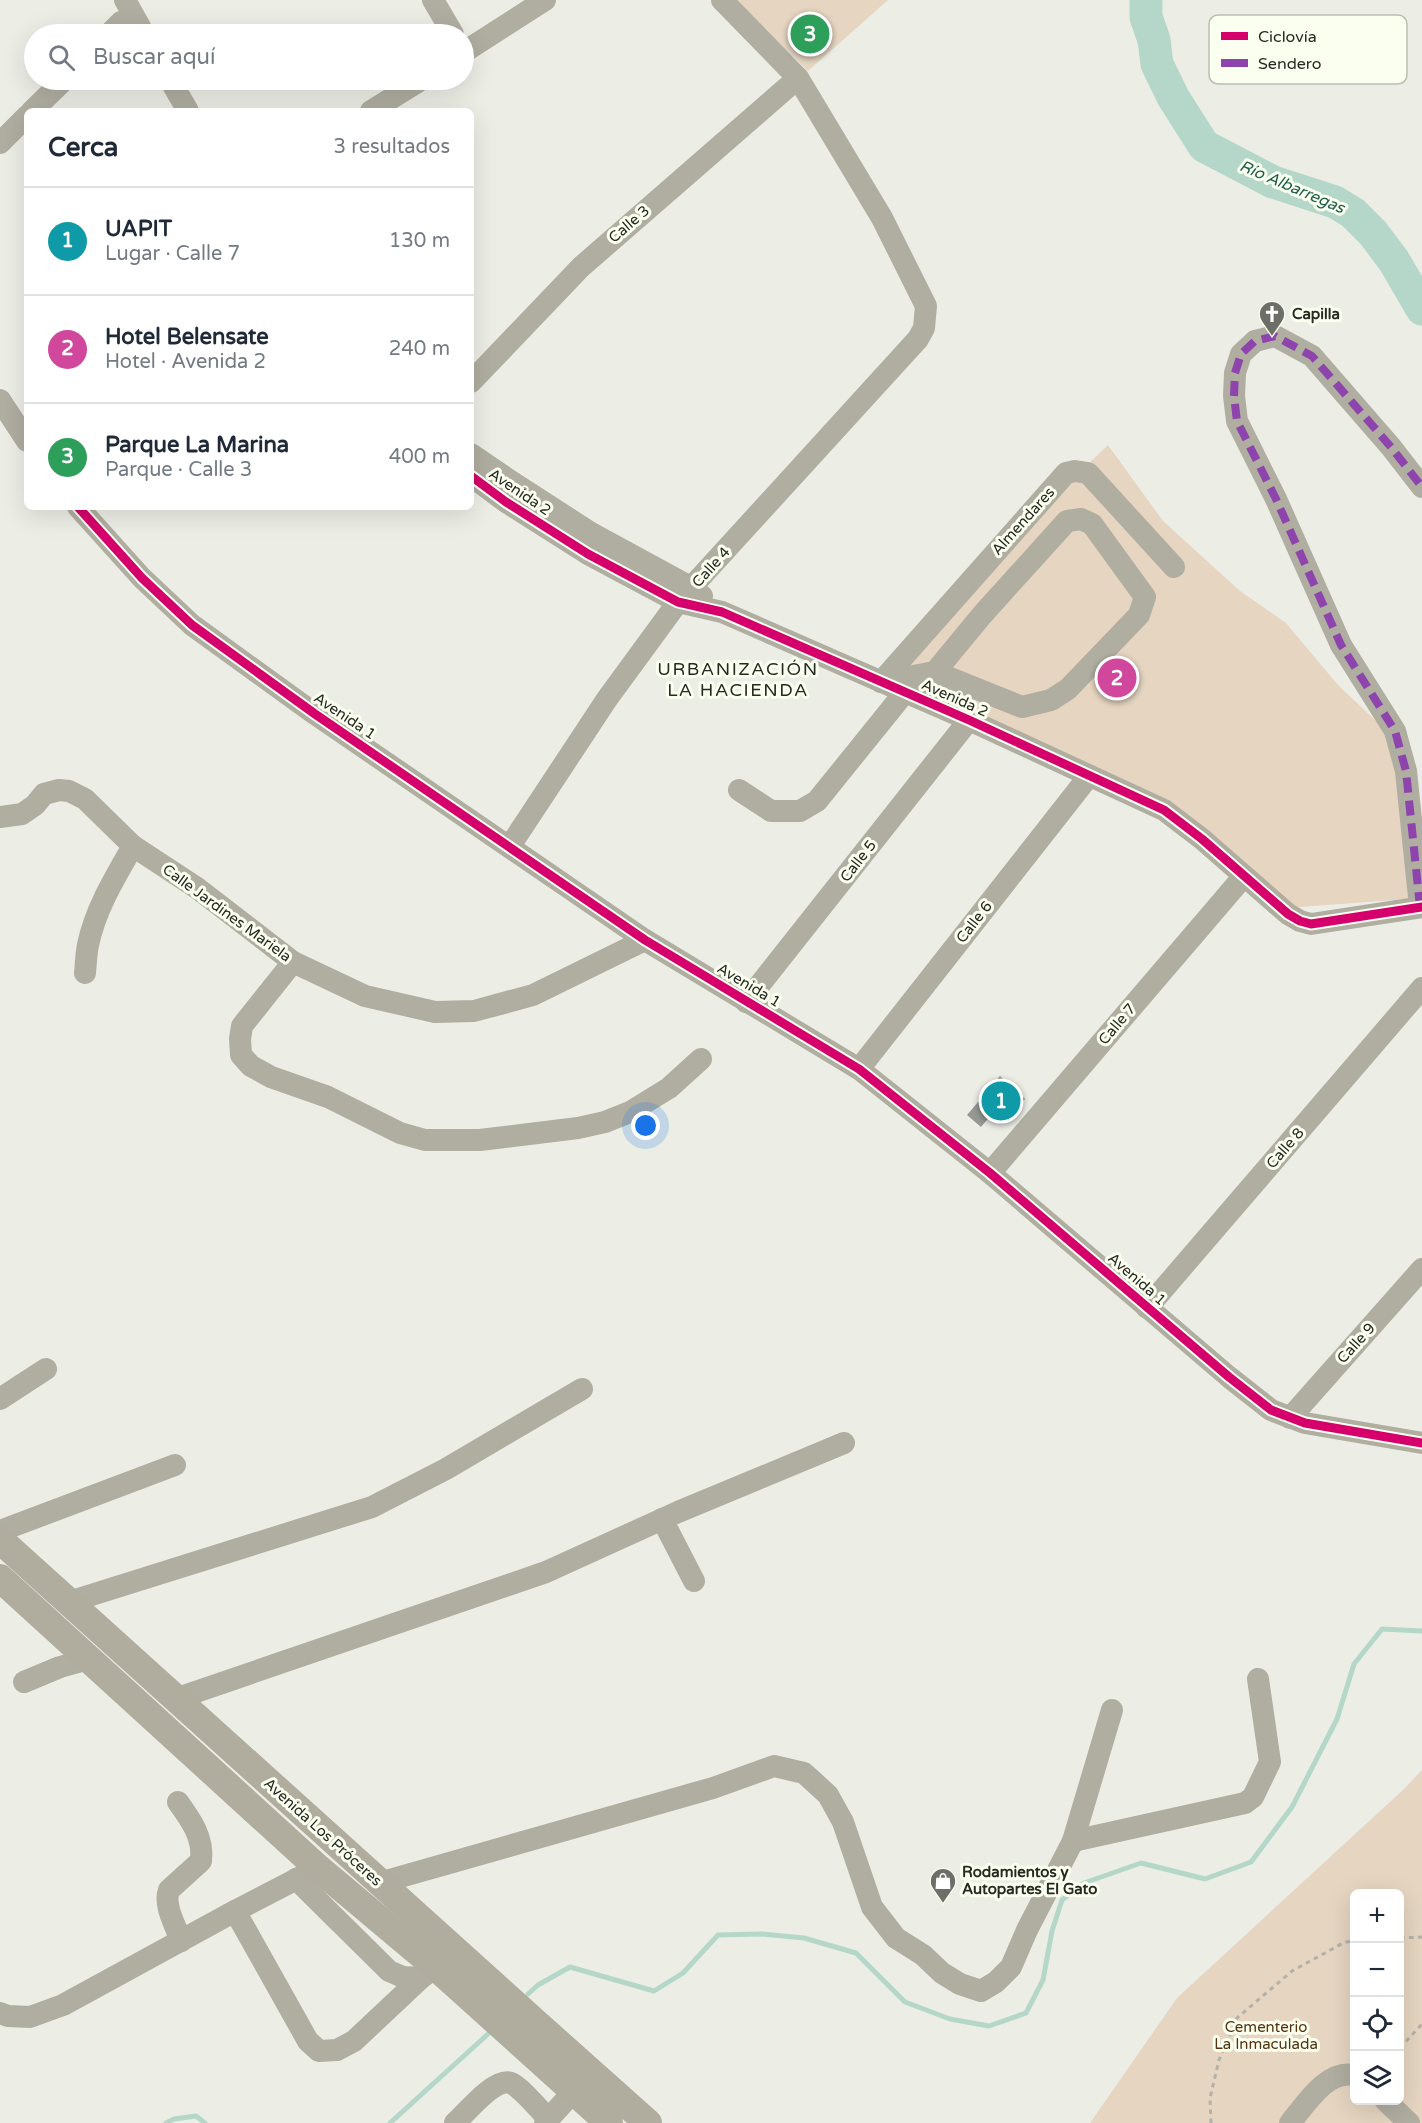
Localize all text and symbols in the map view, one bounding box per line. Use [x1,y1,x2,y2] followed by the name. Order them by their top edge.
[790,12,830,57] pin: 3
[1209,15,1407,84] legend
[24,24,474,90] search box
[1258,27,1317,47] text: Ciclovía
[45,41,78,74] icon: search
[93,44,215,70] text: Buscar aquí
[1258,54,1321,74] text: Sendero
[48,132,118,163] text: Cerca
[334,135,450,159] text: 3 resultados
[1237,156,1349,219] water label: Río Albarregas
[605,201,653,247] street label: Calle 3
[105,216,172,242] text: UAPIT
[61,229,74,253] text: 1
[389,229,450,253] text: 130 m
[105,242,240,266] text: Lugar · Calle 7
[1257,299,1287,337] church icon: Capilla
[1292,305,1340,324] place label: Capilla
[105,324,269,350] text: Hotel Belensate
[61,337,74,361] text: 2
[389,337,450,361] text: 240 m
[105,350,266,374] text: Hotel · Avenida 2
[105,432,289,458] text: Parque La Marina
[61,445,74,469] text: 3
[389,445,450,469] text: 400 m
[105,458,252,482] text: Parque · Calle 3
[486,465,554,519] street label: Avenida 2
[988,483,1058,559] street label: Almendares
[688,543,734,591] street label: Calle 4
[1098,656,1136,700] pin: 2
[657,658,819,701] district label: URBANIZACIÓN LA HACIENDA
[919,675,991,721] street label: Avenida 2
[311,689,379,743] street label: Avenida 1
[836,836,880,886] street label: Calle 5
[159,860,295,966] street label: Calle Jardines Mariela
[952,897,996,947] street label: Calle 6
[714,959,784,1011] street label: Avenida 1
[1095,1000,1139,1048] street label: Calle 7
[982,1078,1020,1124] pin: 1
[631,1111,660,1140] your location
[1262,1124,1308,1172] street label: Calle 8
[1104,1249,1170,1309] street label: Avenida 1
[1333,1319,1379,1367] street label: Calle 9
[260,1774,386,1890] street label: Avenida Los Próceres
[962,1863,1097,1899] place label: Rodamientos y Autopartes El Gato
[928,1866,958,1904] shop icon: Rodamientos y Autopartes El Gato
[1350,1889,1404,2105] map controls
[1350,1889,1404,1943] button: +
[1350,1943,1404,1997] button: −
[1350,1997,1404,2051] button: locate
[1214,2018,1318,2053] park label: Cementerio La Inmaculada
[1350,2051,1404,2105] button: layers

